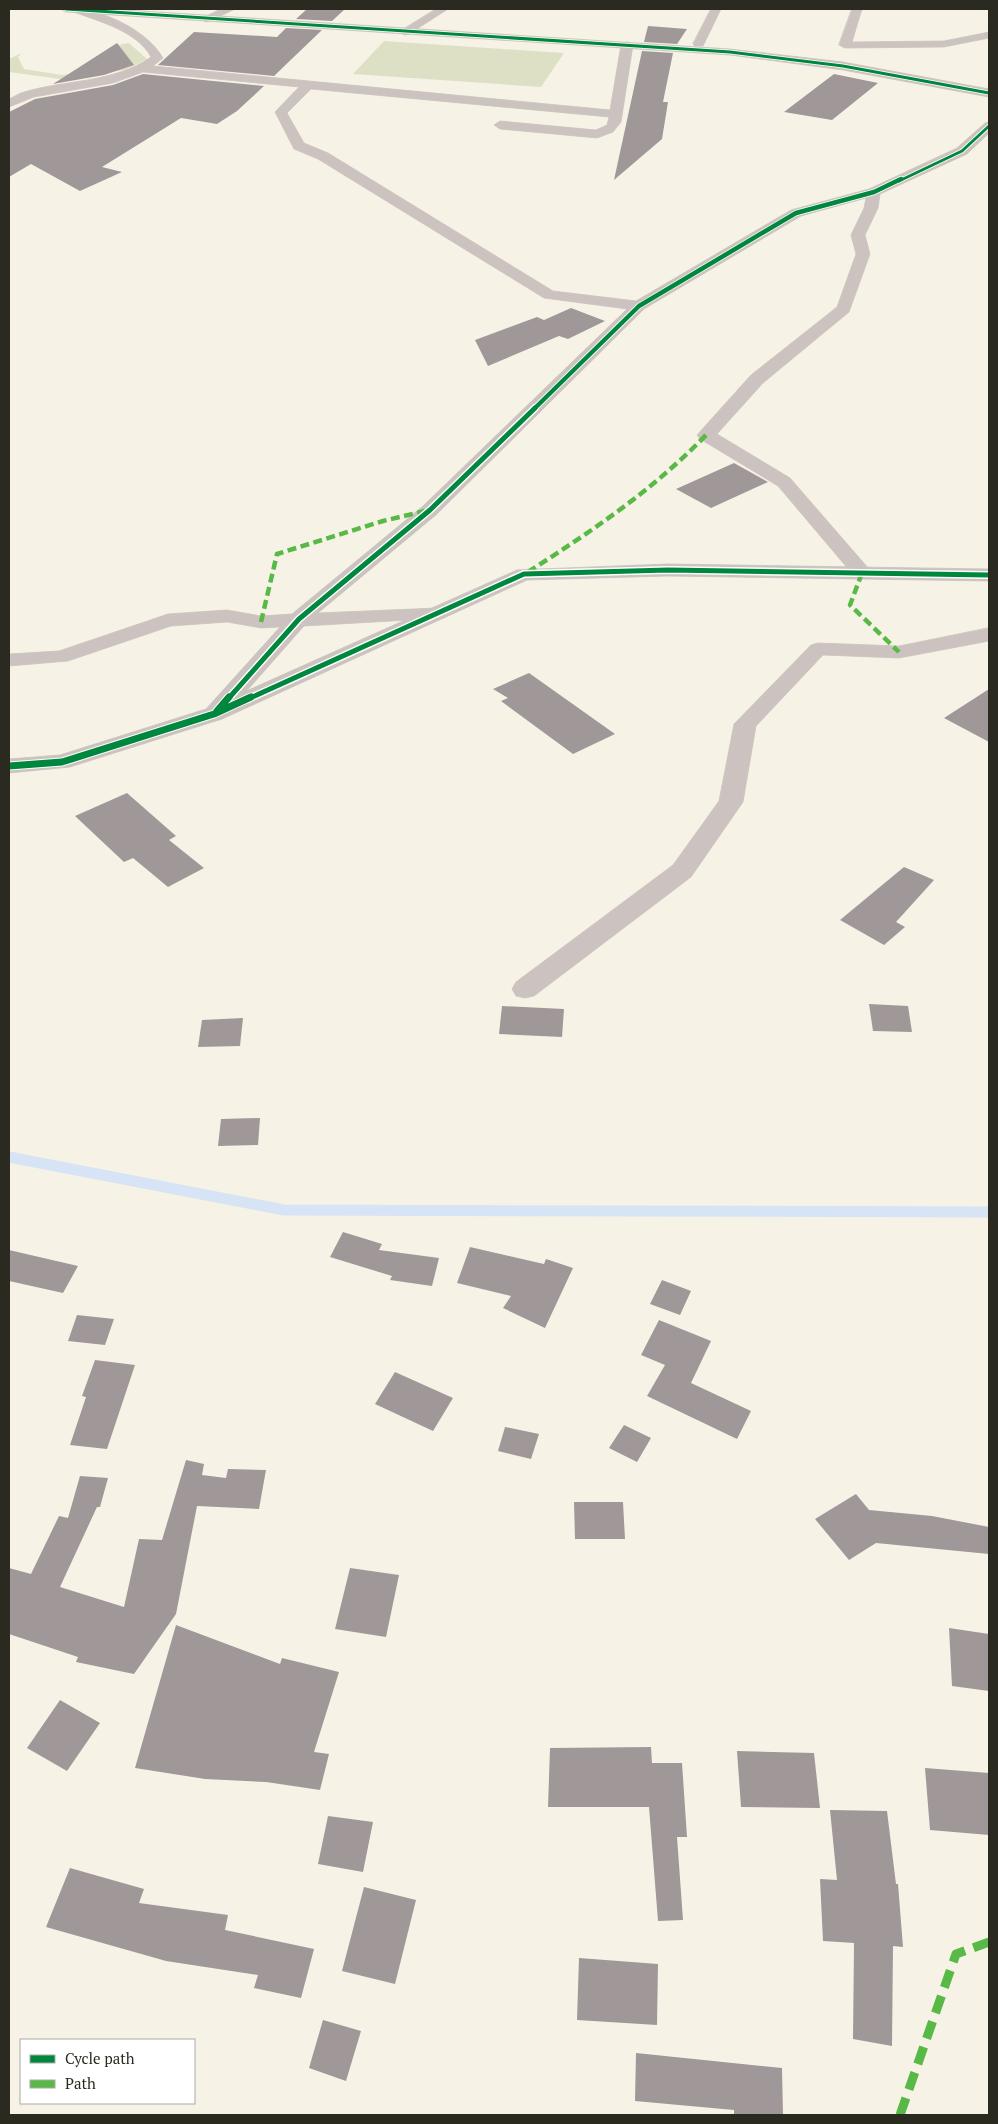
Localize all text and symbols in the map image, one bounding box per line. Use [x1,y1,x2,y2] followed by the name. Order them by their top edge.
[20,2039,195,2104] legend
[65,2048,135,2068] text: Cycle path
[65,2073,96,2093] text: Path

